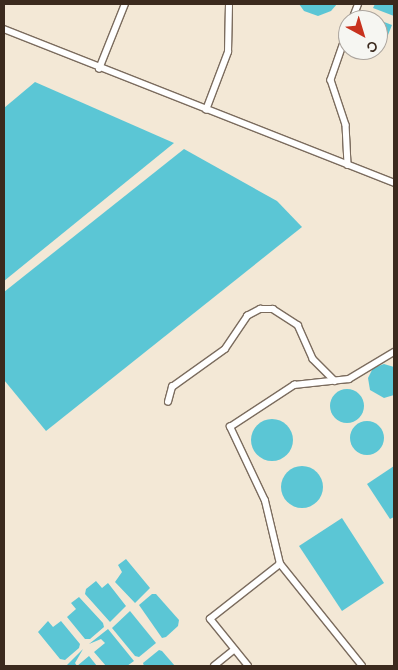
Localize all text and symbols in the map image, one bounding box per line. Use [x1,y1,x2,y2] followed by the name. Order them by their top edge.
[338,10,388,60] north arrow
[363,37,381,56] text: С

